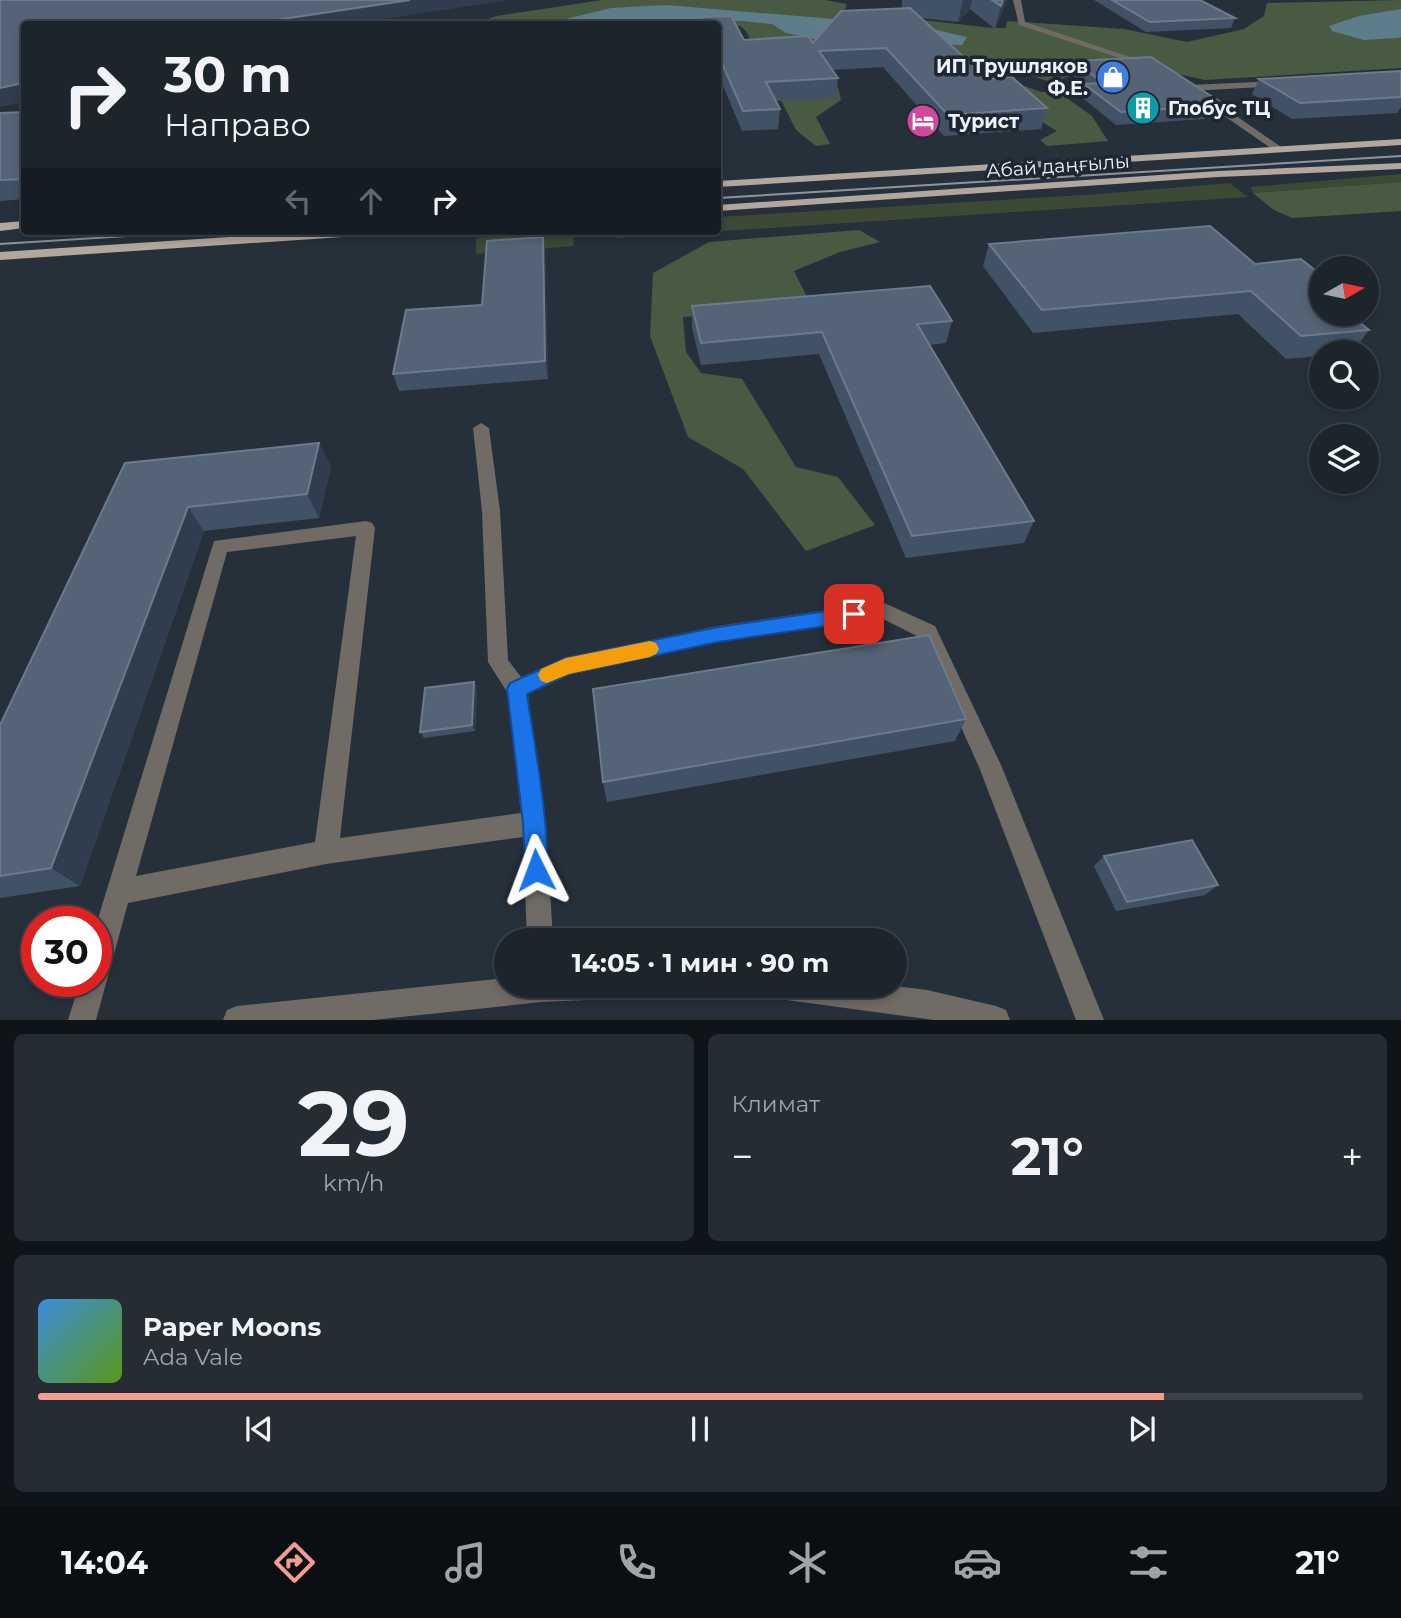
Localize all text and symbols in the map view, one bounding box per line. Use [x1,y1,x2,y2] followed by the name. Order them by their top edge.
[164,45,292,104] text: 30 m
[49,49,140,140] icon: right
[936,55,1088,100] place label: ИП Трушляков Ф.Е.
[1094,58,1132,96] shop icon: ИП Трушляков Ф.Е.
[1124,89,1162,127] building icon: Глобус ТЦ
[1168,97,1270,120] place label: Глобус ТЦ
[904,102,942,140] hotel icon: Турист
[164,105,311,144] text: Направо
[948,110,1020,133] place label: Турист
[986,150,1130,182] street label: Абай даңғылы
[279,182,317,220] icon: left
[352,182,390,220] icon: ahead
[425,182,463,220] icon: right
[1309,256,1379,326] north arrow
[1309,256,1379,494] map controls
[1309,340,1379,410] button: search
[1309,424,1379,494] button: layers
[824,584,884,644] pin
[835,595,873,633] icon: arrive
[499,833,573,907] position arrow
[21,906,112,997] speed limit sign: 30
[572,947,829,979] text: 14:05 · 1 мин · 90 m
[298,1068,410,1179] text: 29
[732,1090,820,1118] text: Климат
[1011,1125,1084,1188] text: 21°
[732,1133,753,1180] text: −
[1341,1133,1363,1180] text: +
[323,1169,384,1197] text: km/h
[143,1311,321,1343] text: Paper Moons
[143,1343,243,1371] text: Ada Vale
[240,1410,278,1448] icon: previous
[681,1410,719,1448] icon: pause
[1123,1410,1161,1448] icon: next
[270,1538,319,1587] icon: directions
[441,1538,490,1587] icon: music
[612,1538,661,1587] icon: phone
[783,1538,832,1587] icon: climate
[953,1538,1002,1587] icon: car
[1124,1538,1173,1587] icon: filters
[61,1543,148,1582] text: 14:04
[1295,1543,1340,1582] text: 21°

